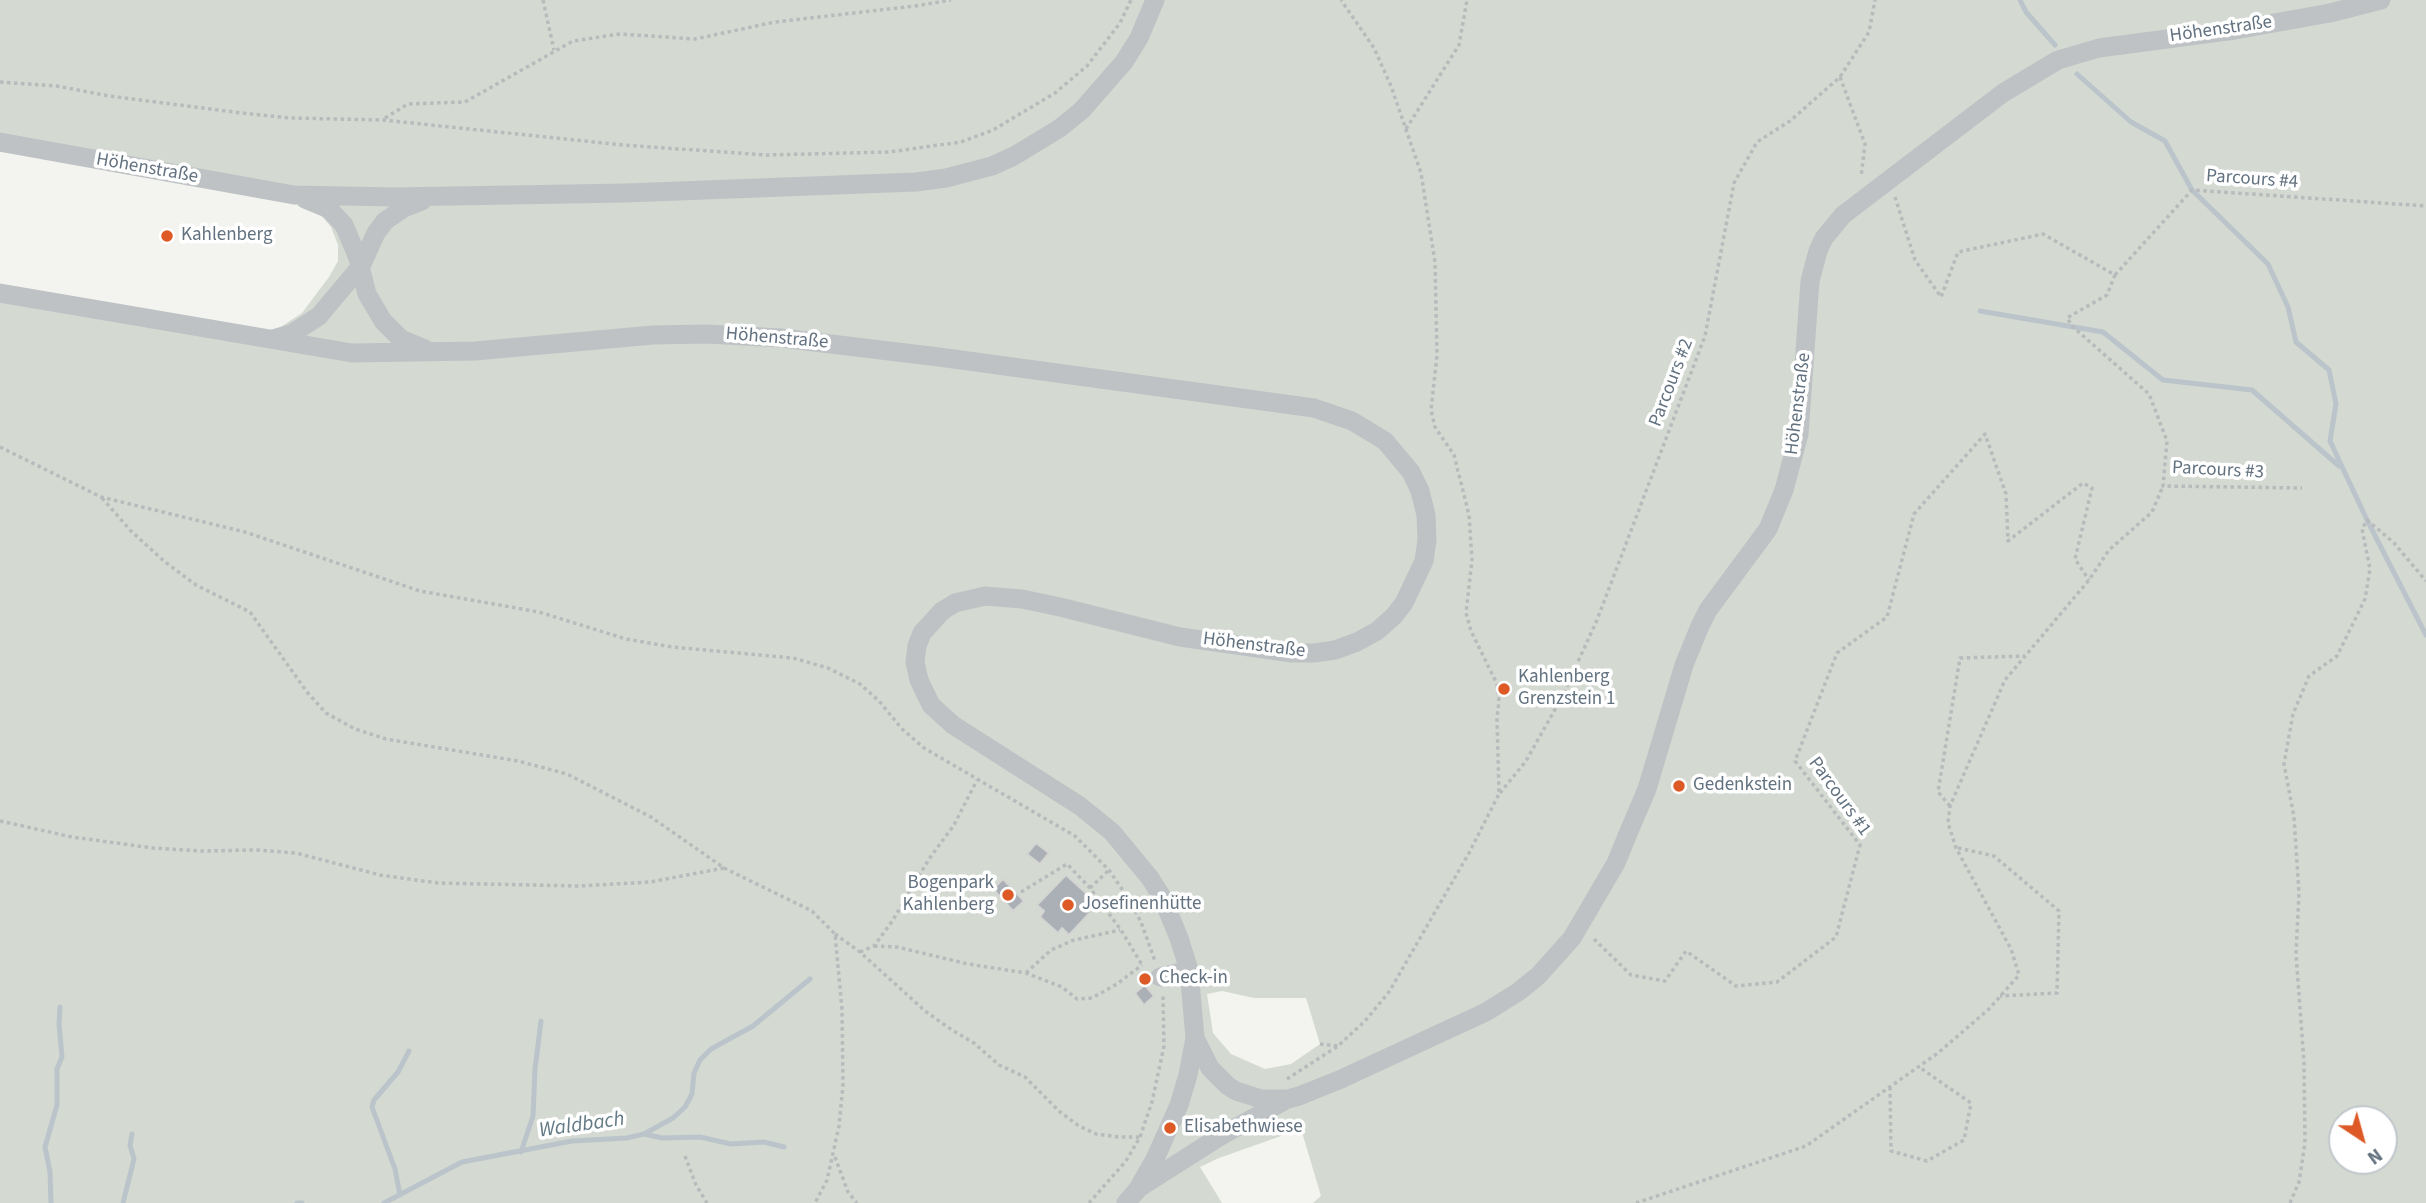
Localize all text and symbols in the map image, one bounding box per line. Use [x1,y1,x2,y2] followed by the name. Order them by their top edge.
[2168,12,2274,48] street label: Höhenstraße
[94,149,200,189] street label: Höhenstraße
[2205,165,2299,195] street label: Parcours #4
[181,225,272,247] place label: Kahlenberg
[159,228,175,244] marker: Kahlenberg
[725,323,829,355] street label: Höhenstraße
[1645,336,1699,430] street label: Parcours #2
[1781,352,1817,456] street label: Höhenstraße
[2171,457,2265,485] street label: Parcours #3
[1202,628,1306,664] street label: Höhenstraße
[1518,667,1615,711] place label: Kahlenberg Grenzstein 1
[1496,681,1512,697] marker: Kahlenberg Grenzstein 1
[1803,753,1875,841] street label: Parcours #1
[1693,775,1792,797] place label: Gedenkstein
[1671,778,1687,794] marker: Gedenkstein
[903,873,994,917] place label: Bogenpark Kahlenberg
[1000,887,1016,903] marker: Bogenpark Kahlenberg
[1082,894,1201,916] place label: Josefinenhütte
[1060,897,1076,913] marker: Josefinenhütte
[1159,968,1228,990] place label: Check-in
[1137,971,1153,987] marker: Check-in
[2328,1105,2398,1175] north arrow
[538,1108,626,1144] water label: Waldbach
[1184,1117,1303,1139] place label: Elisabethwiese
[1162,1120,1178,1136] marker: Elisabethwiese
[2361,1141,2388,1170] text: N

